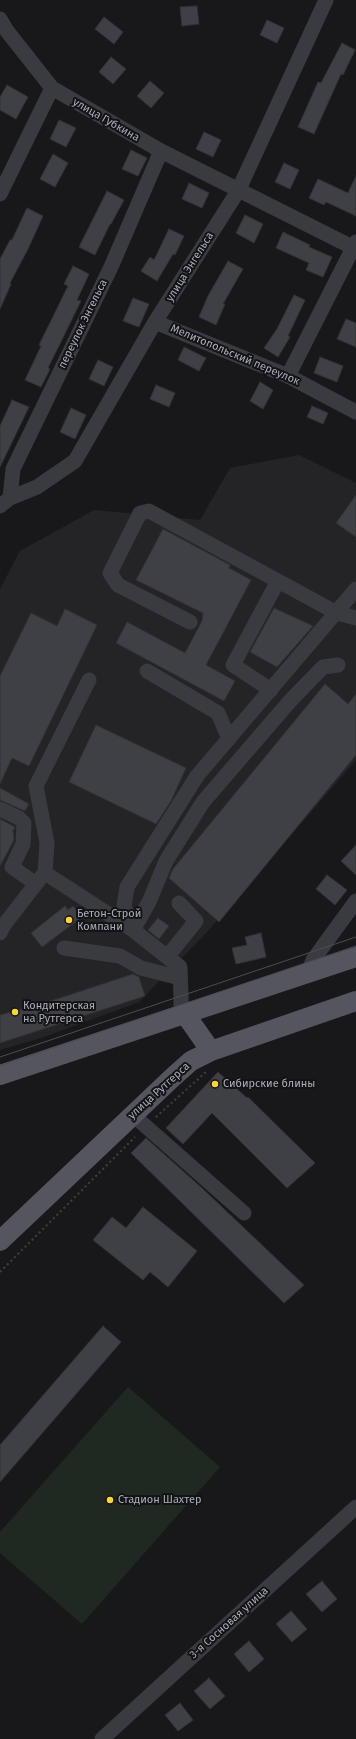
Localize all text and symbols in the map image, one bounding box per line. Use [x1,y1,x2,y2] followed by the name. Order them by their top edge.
[70,96,142,144] street label: улица Губкина
[163,230,217,304] street label: улица Энгельса
[56,277,110,371] street label: переулок Энгельса
[168,322,302,388] street label: Мелитопольский переулок
[77,907,141,933] place label: Бетон-Строй Компани
[64,915,74,925] marker: Бетон-Строй Компани
[23,999,95,1025] place label: Кондитерская на Рутгерса
[10,1007,20,1017] marker: Кондитерская на Рутгерса
[125,1060,193,1122] street label: улица Рутгерса
[223,1077,315,1091] place label: Сибирские блины
[210,1079,220,1089] marker: Сибирские блины
[118,1493,201,1507] place label: Стадион Шахтер
[105,1495,115,1505] marker: Стадион Шахтер
[187,1584,271,1662] street label: 3-я Сосновая улица

